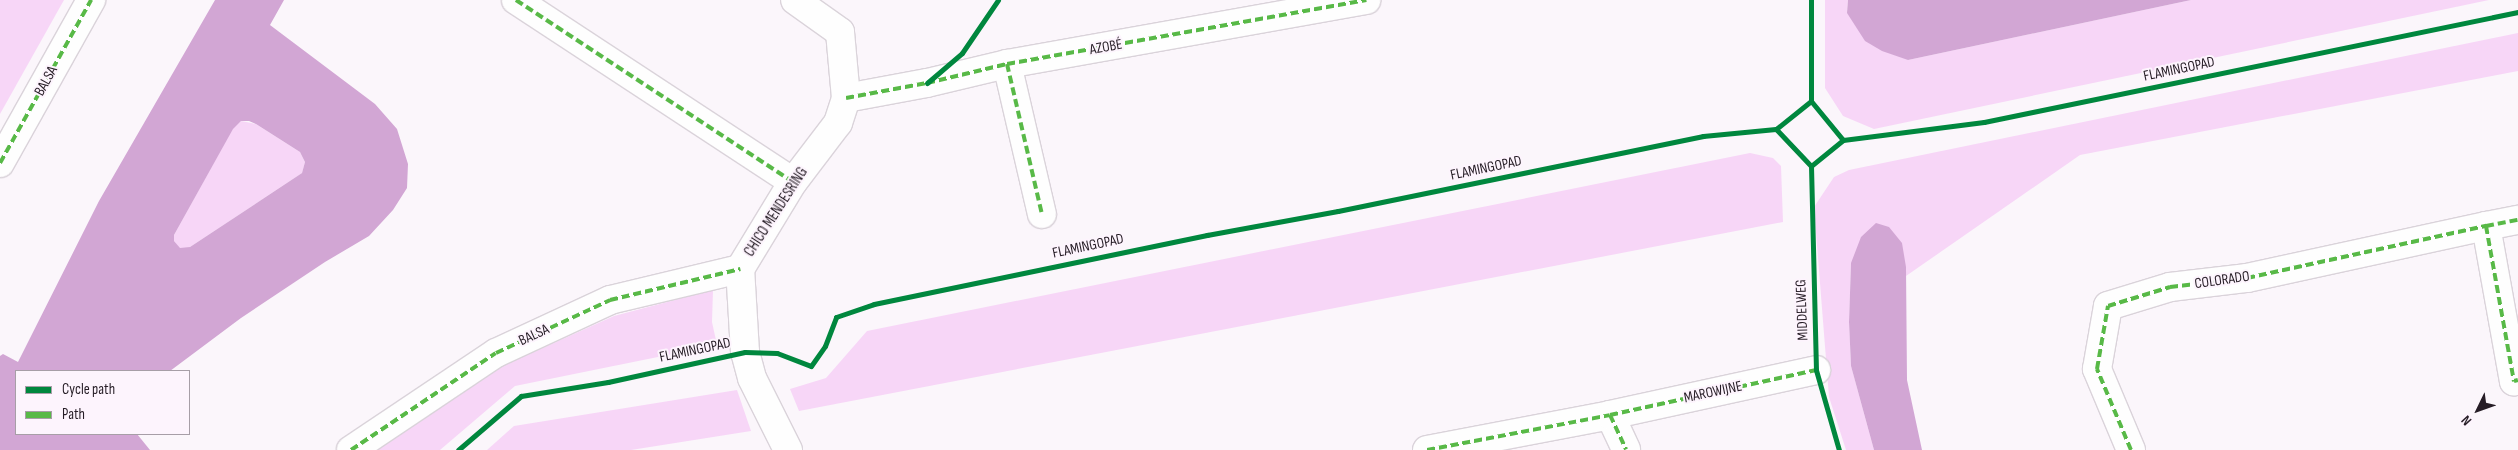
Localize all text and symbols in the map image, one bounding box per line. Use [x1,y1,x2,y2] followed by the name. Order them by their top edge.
[1088,35,1124,59] street label: AZOBÉ
[2142,53,2216,85] street label: FLAMINGOPAD
[31,63,61,99] street label: BALSA
[1449,152,1523,184] street label: FLAMINGOPAD
[740,164,812,260] street label: CHICO MENDESRING
[1051,230,1125,262] street label: FLAMINGOPAD
[2193,267,2251,293] street label: COLORADO
[1792,279,1812,341] street label: MIDDELWEG
[516,320,552,350] street label: BALSA
[658,334,732,366] street label: FLAMINGOPAD
[15,370,190,435] legend
[1682,377,1744,407] street label: MAROWIJNE
[62,380,115,399] text: Cycle path
[2453,385,2503,435] north arrow
[62,405,85,424] text: Path
[2458,412,2475,429] text: N

